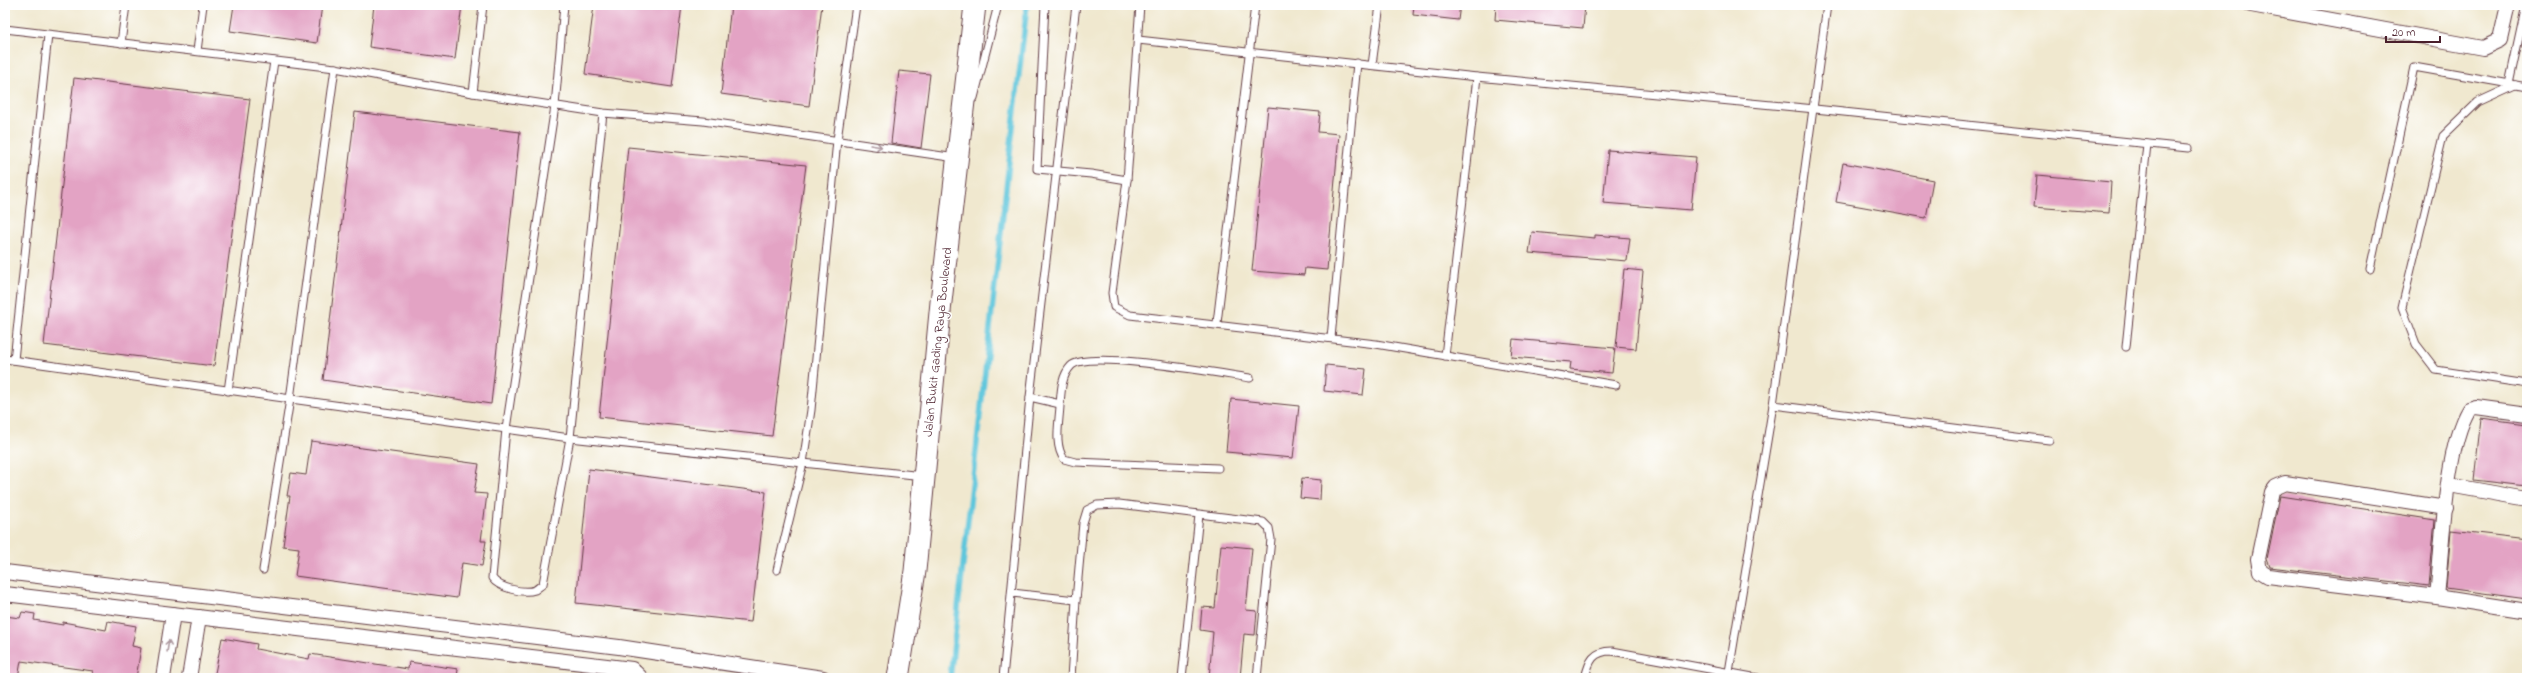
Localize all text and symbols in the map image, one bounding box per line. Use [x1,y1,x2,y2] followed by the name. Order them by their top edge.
[2386,18,2440,44] scale bar
[2392,24,2415,42] text: 20 m
[869,142,882,150] one-way arrow
[919,246,958,438] street label: Jalan Bukit Gading Raya Boulevard
[164,640,172,653] one-way arrow

